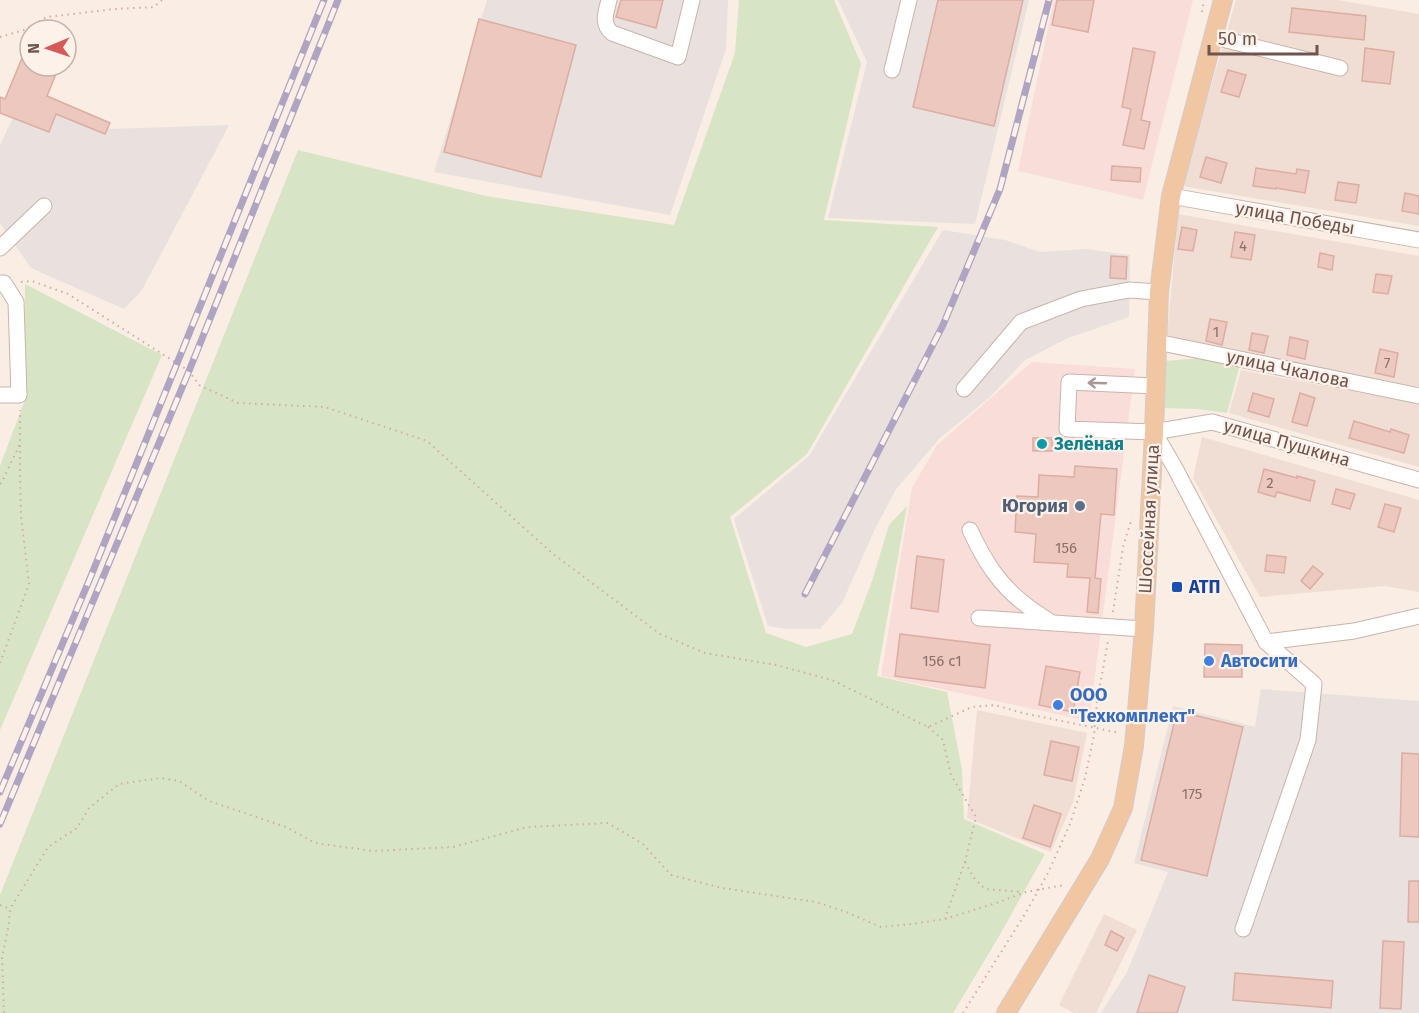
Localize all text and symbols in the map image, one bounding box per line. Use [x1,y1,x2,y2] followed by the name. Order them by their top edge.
[18,18,78,78] north arrow
[1209,18,1317,56] scale bar
[1218,28,1257,50] text: 50 m
[24,43,43,54] text: N
[1234,197,1356,239] street label: улица Победы
[1239,237,1247,255] house number: 4
[1213,323,1219,341] house number: 1
[1224,345,1352,393] street label: улица Чкалова
[1384,354,1391,372] house number: 7
[1087,378,1107,389] one-way arrow
[1221,414,1353,472] street label: улица Пушкина
[1053,433,1124,455] place label: Зелёная
[1035,437,1049,451] marker: Зелёная
[1134,444,1164,594] street label: Шоссейная улица
[1266,474,1274,492] house number: 2
[1002,495,1068,517] place label: Югория
[1073,499,1087,513] marker: Югория
[1055,539,1077,557] house number: 156
[1188,576,1220,598] place label: АТП
[1170,580,1184,594] marker: АТП
[1220,650,1298,672] place label: Автосити
[922,652,962,670] house number: 156 с1
[1202,654,1216,668] marker: Автосити
[1070,684,1195,727] place label: ООО "Техкомплект"
[1051,698,1065,712] marker: ООО "Техкомплект"
[1182,785,1202,803] house number: 175

